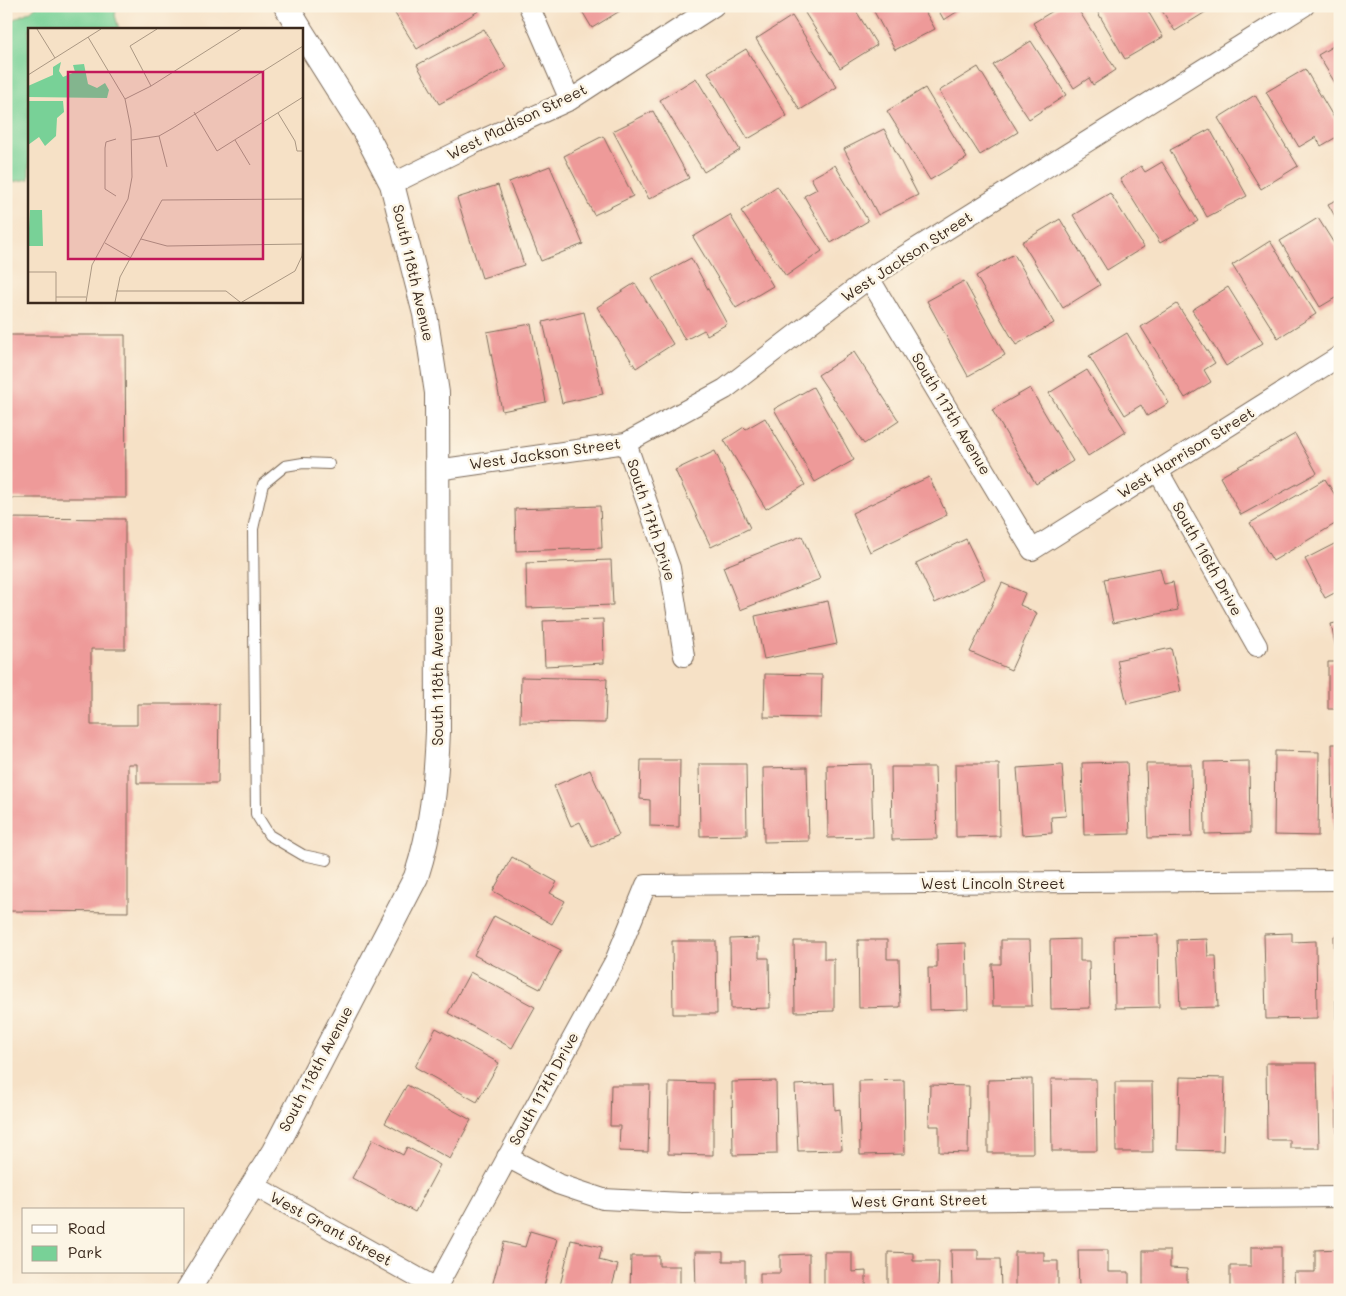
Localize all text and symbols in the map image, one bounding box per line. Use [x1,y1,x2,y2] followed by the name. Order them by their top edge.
[28,28,302,302] inset map
[443,78,590,164] street label: West Madison Street
[389,202,439,343] street label: South 118th Avenue
[837,206,976,306] street label: West Jackson Street
[908,349,996,478] street label: South 117th Avenue
[1113,402,1258,502] street label: West Harrison Street
[468,432,622,474] street label: West Jackson Street
[623,456,681,583] street label: South 117th Drive
[1168,498,1248,619] street label: South 116th Drive
[427,606,447,746] street label: South 118th Avenue
[921,873,1065,893] street label: West Lincoln Street
[274,1002,357,1135] street label: South 118th Avenue
[504,1028,583,1149] street label: South 117th Drive
[267,1186,396,1270] street label: West Grant Street
[851,1189,987,1211] street label: West Grant Street
[22,1208,185,1274] legend
[68,1218,105,1238] text: Road
[68,1242,102,1262] text: Park

